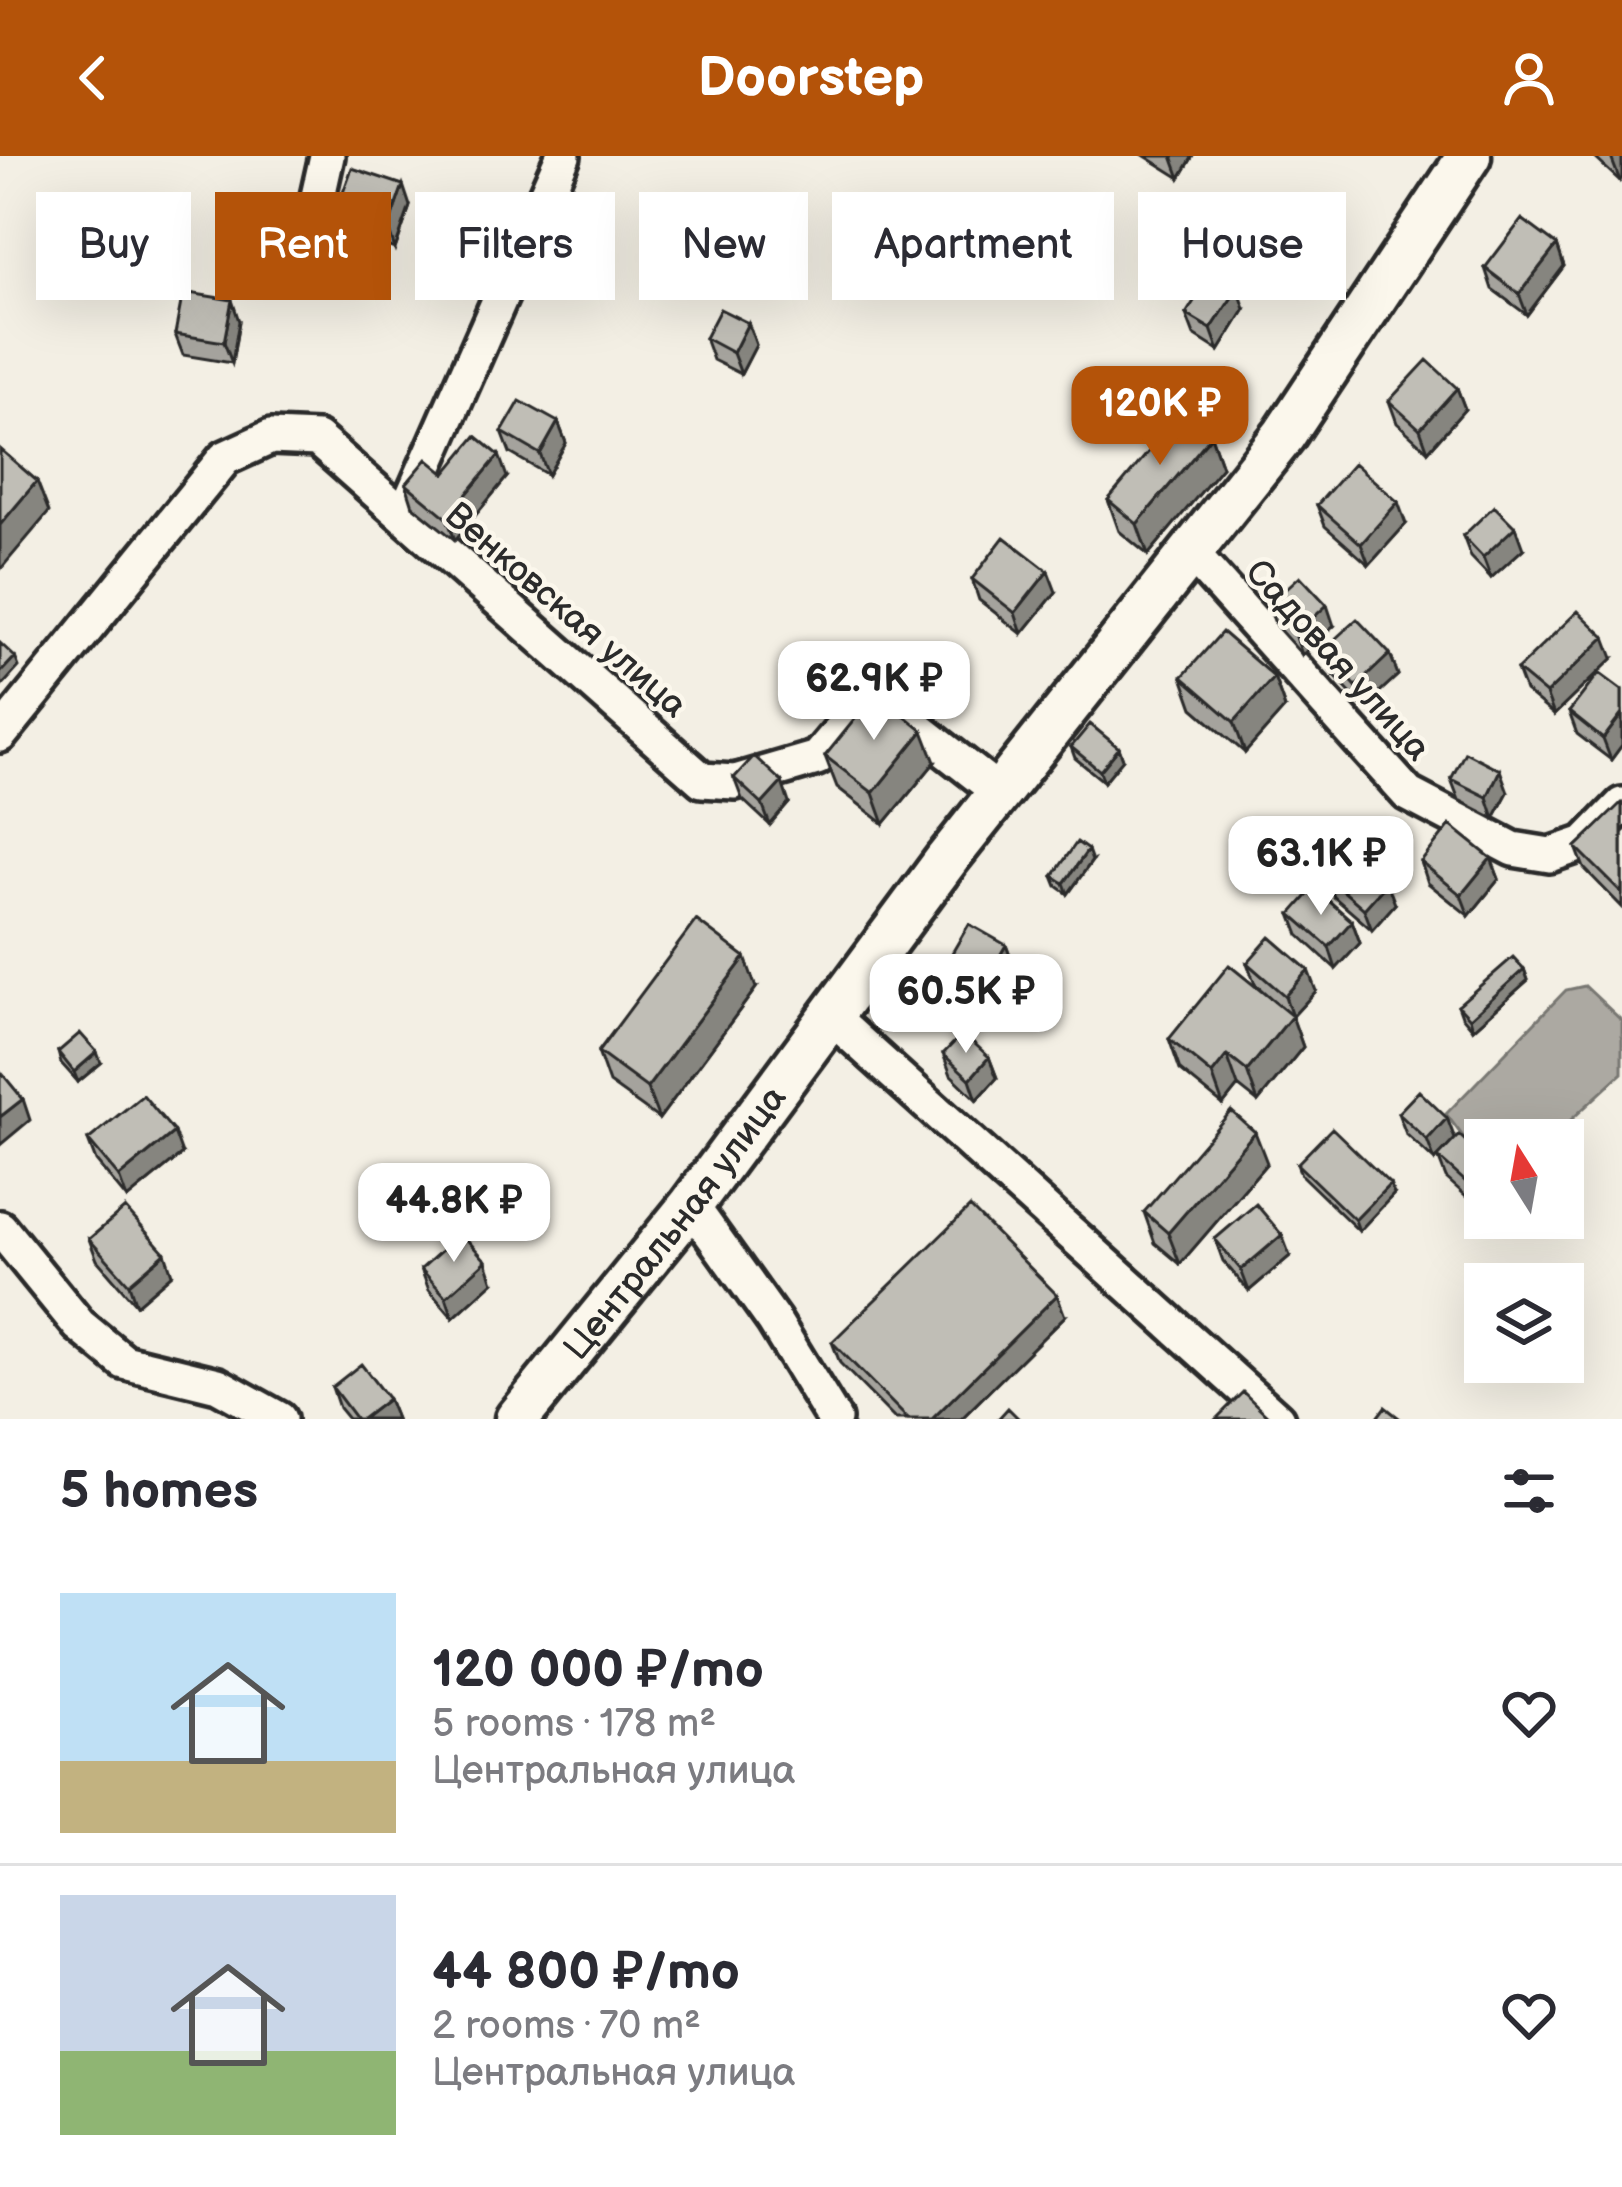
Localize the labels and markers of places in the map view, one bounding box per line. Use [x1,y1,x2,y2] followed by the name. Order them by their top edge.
[1062,366,1258,468] pin: 120K ₽
[763,641,985,743] pin: 62.9K ₽
[1210,816,1432,918] pin: 63.1K ₽
[855,954,1077,1056] pin: 60.5K ₽
[343,1163,565,1265] pin: 44.8K ₽

